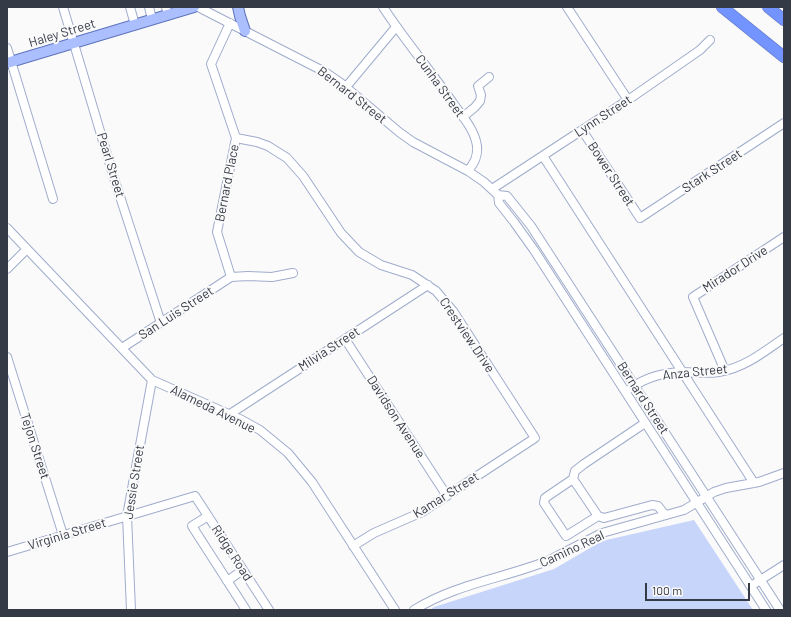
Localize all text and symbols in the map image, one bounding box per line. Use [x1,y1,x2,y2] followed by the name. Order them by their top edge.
[27,15,97,51] street label: Haley Street
[412,52,468,120] street label: Cunha Street
[314,63,390,127] street label: Bernard Street
[571,92,635,140] street label: Lynn Street
[94,131,128,199] street label: Pearl Street
[584,139,638,209] street label: Bower Street
[212,143,242,223] street label: Bernard Place
[679,146,745,196] street label: Stark Street
[700,242,770,296] street label: Mirador Drive
[136,283,216,343] street label: San Luis Street
[436,294,498,376] street label: Crestview Drive
[295,323,363,375] street label: Milvia Street
[614,359,672,437] street label: Bernard Street
[662,361,728,383] street label: Anza Street
[363,373,429,461] street label: Davidson Avenue
[168,382,258,436] street label: Alameda Avenue
[17,411,53,481] street label: Tejon Street
[120,444,148,520] street label: Jessie Street
[410,469,482,521] street label: Kamar Street
[26,515,108,553] street label: Virginia Street
[208,522,256,584] street label: Ridge Road
[537,527,607,571] street label: Camino Real
[647,575,752,601] scale bar
[652,583,682,597] text: 100 m

